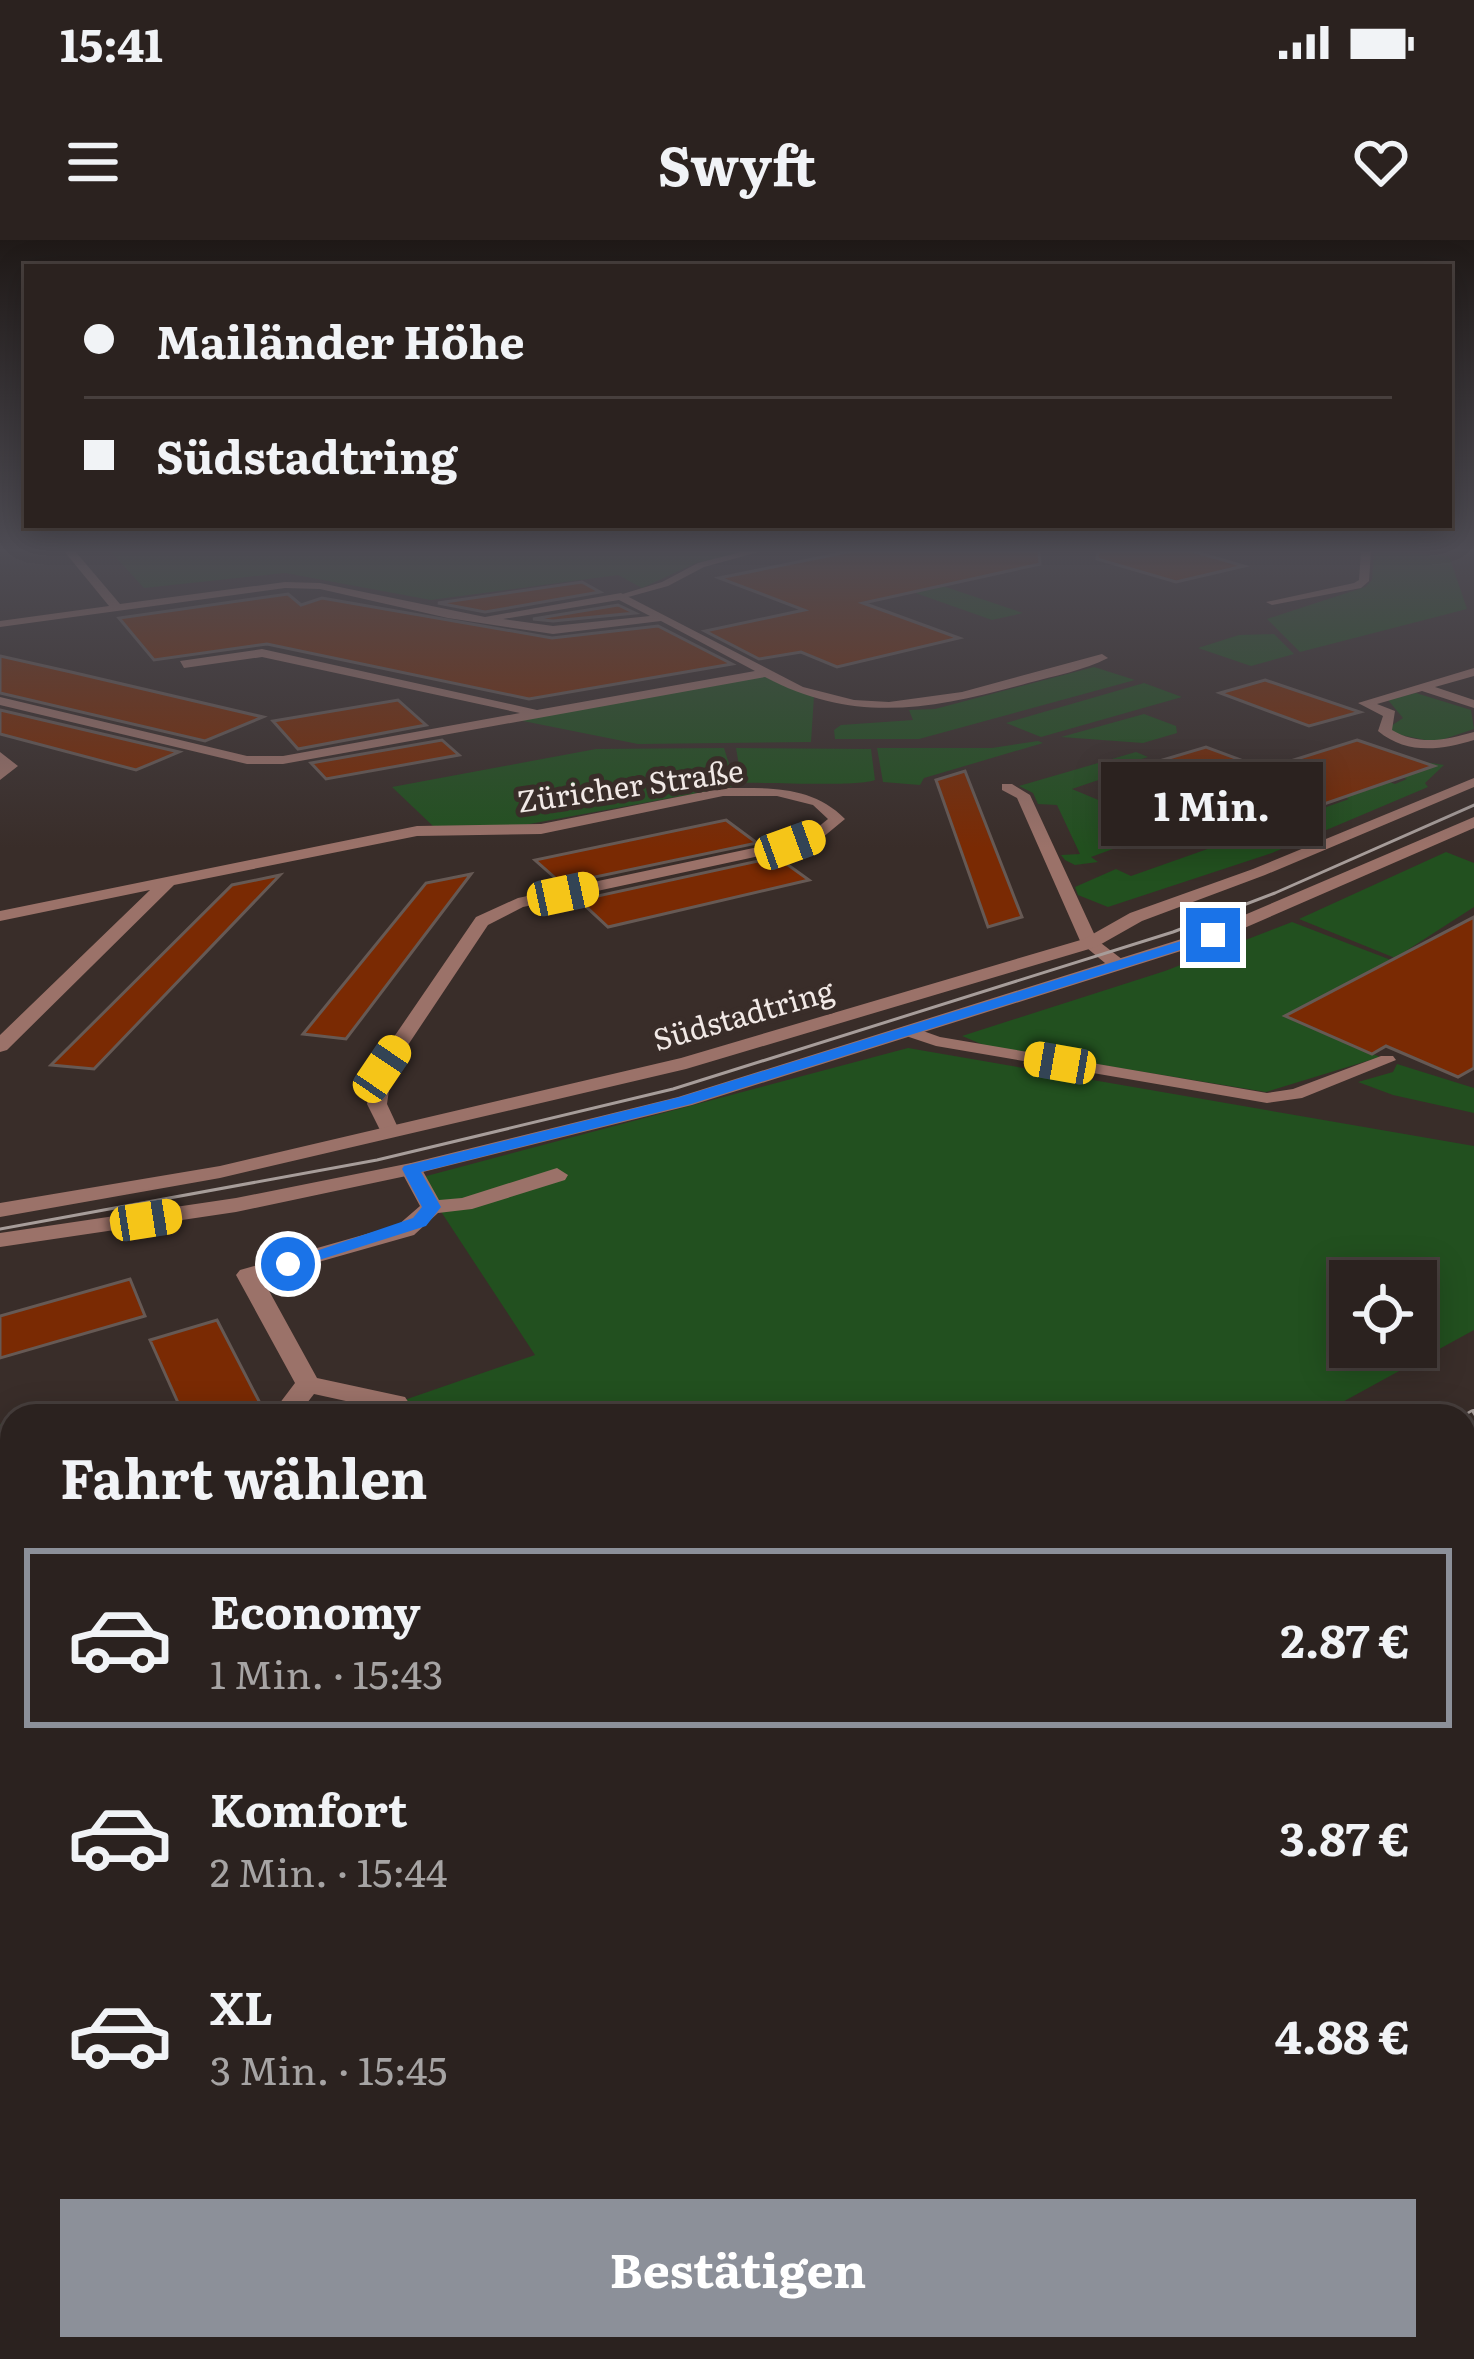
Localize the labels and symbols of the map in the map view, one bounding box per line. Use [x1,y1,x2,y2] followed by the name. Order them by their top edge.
[514,746,746,822] street label: Züricher Straße
[1102,761,1324,845] callout: 1 Min.
[750,816,830,874] car
[524,869,602,919] car
[1186,908,1240,962] route end
[647,966,839,1060] street label: Südstadtring
[347,1029,417,1109] car
[1021,1039,1099,1087] car
[108,1197,184,1243] car
[261,1237,315,1291] route start

